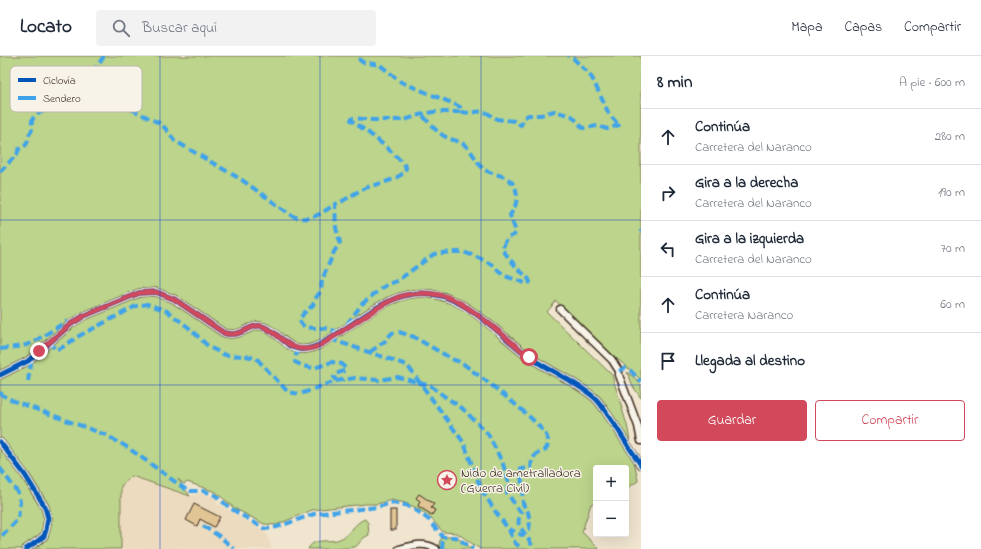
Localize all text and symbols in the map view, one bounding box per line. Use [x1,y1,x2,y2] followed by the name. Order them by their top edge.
[96,10,376,46] search box
[20,14,72,41] text: Locato
[110,17,132,39] icon: search
[142,17,217,39] text: Buscar aquí
[791,17,823,38] text: Mapa
[845,17,882,38] text: Capas
[904,17,961,38] text: Compartir
[10,66,142,112] legend
[657,70,692,95] text: 8 min
[43,73,76,89] text: Ciclovía
[899,73,965,92] text: A pie · 600 m
[43,91,81,107] text: Sendero
[695,116,750,138] text: Continúa
[657,126,679,148] icon: ahead
[935,127,965,146] text: 280 m
[695,138,812,157] text: Carretera del Naranco
[695,172,798,194] text: Gira a la derecha
[657,182,679,204] icon: right
[938,183,965,202] text: 190 m
[695,194,812,213] text: Carretera del Naranco
[695,228,804,250] text: Gira a la izquierda
[657,238,679,260] icon: left
[941,239,965,258] text: 70 m
[695,250,812,269] text: Carretera del Naranco
[695,284,750,306] text: Continúa
[657,294,679,316] icon: ahead
[940,295,965,314] text: 60 m
[695,306,793,325] text: Carretera Naranco
[30,342,48,360] route end
[520,348,538,366] route start
[657,350,679,372] icon: arrive
[695,350,805,372] text: Llegada al destino
[657,400,807,441] button: Guardar
[815,400,965,441] button: Compartir
[461,464,581,498] place label: Nido de ametralladora (Guerra Civil)
[593,465,629,537] map controls
[593,465,629,501] button: +
[436,469,458,491] place icon: Nido de ametralladora (Guerra Civil)
[593,501,629,537] button: −

